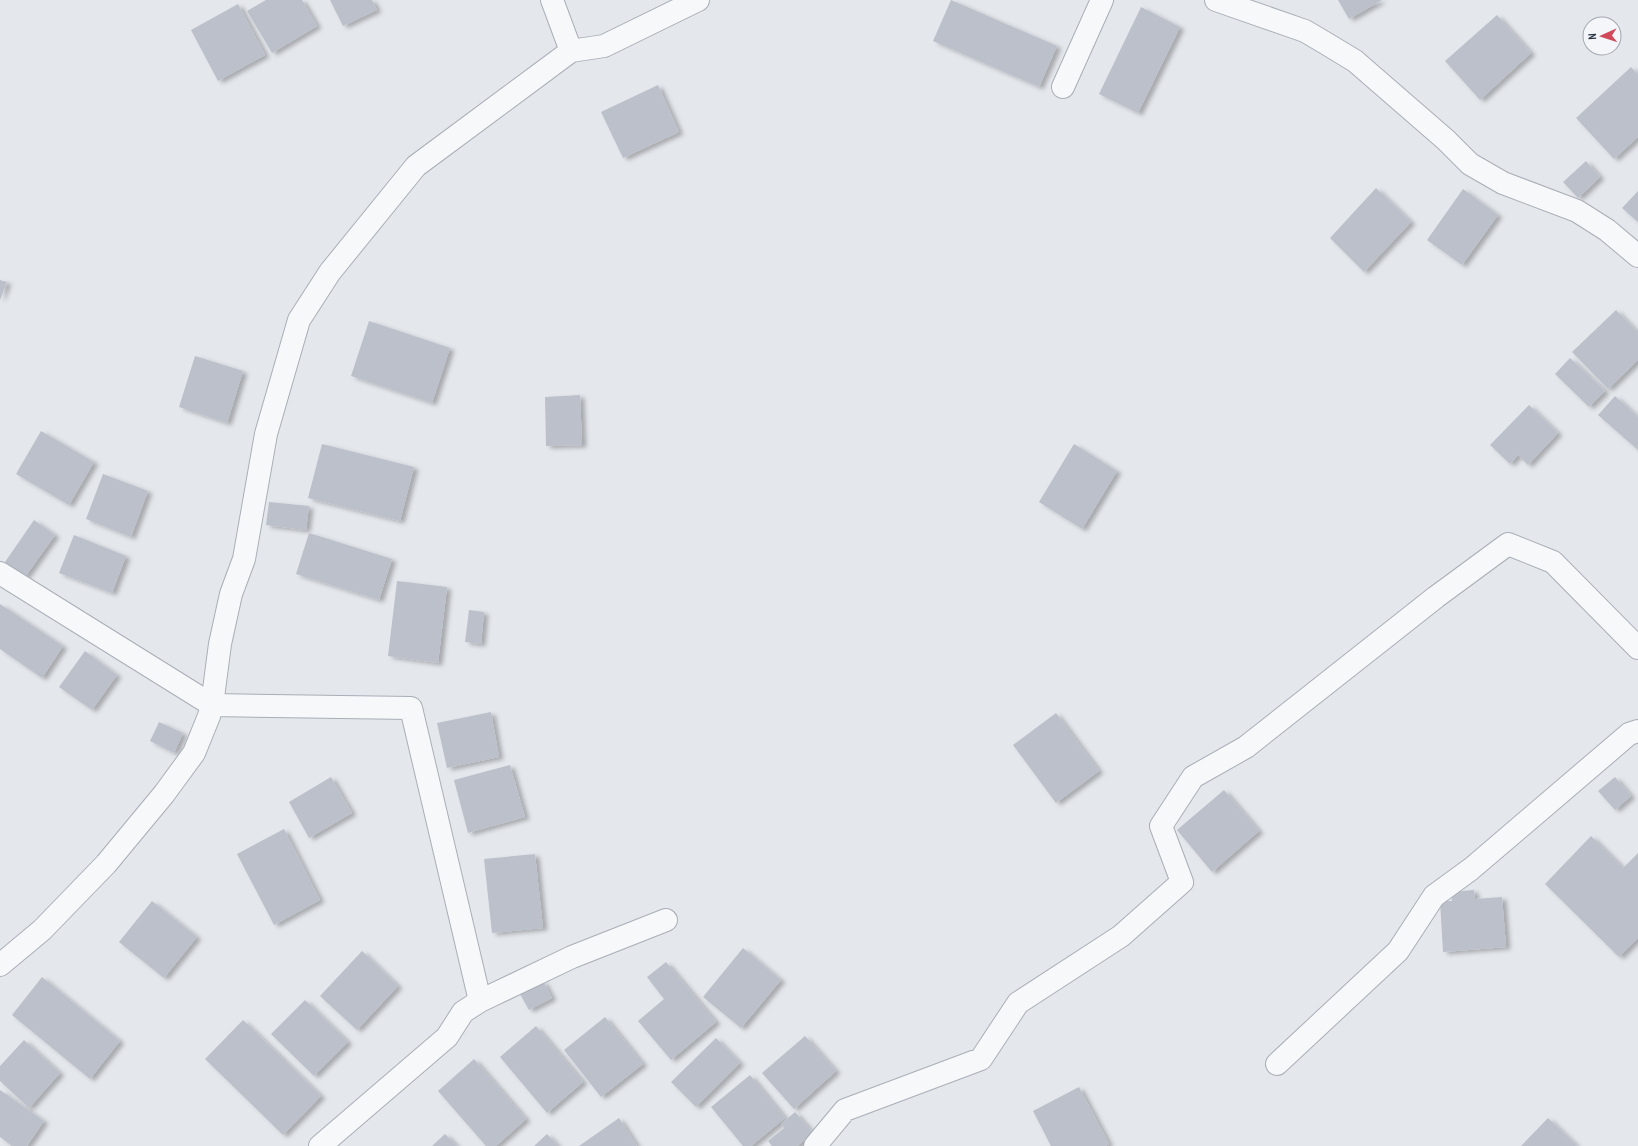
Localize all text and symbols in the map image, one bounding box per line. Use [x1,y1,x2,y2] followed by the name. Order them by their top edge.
[1582,16,1622,56] north arrow
[1585,33,1599,40] text: N

